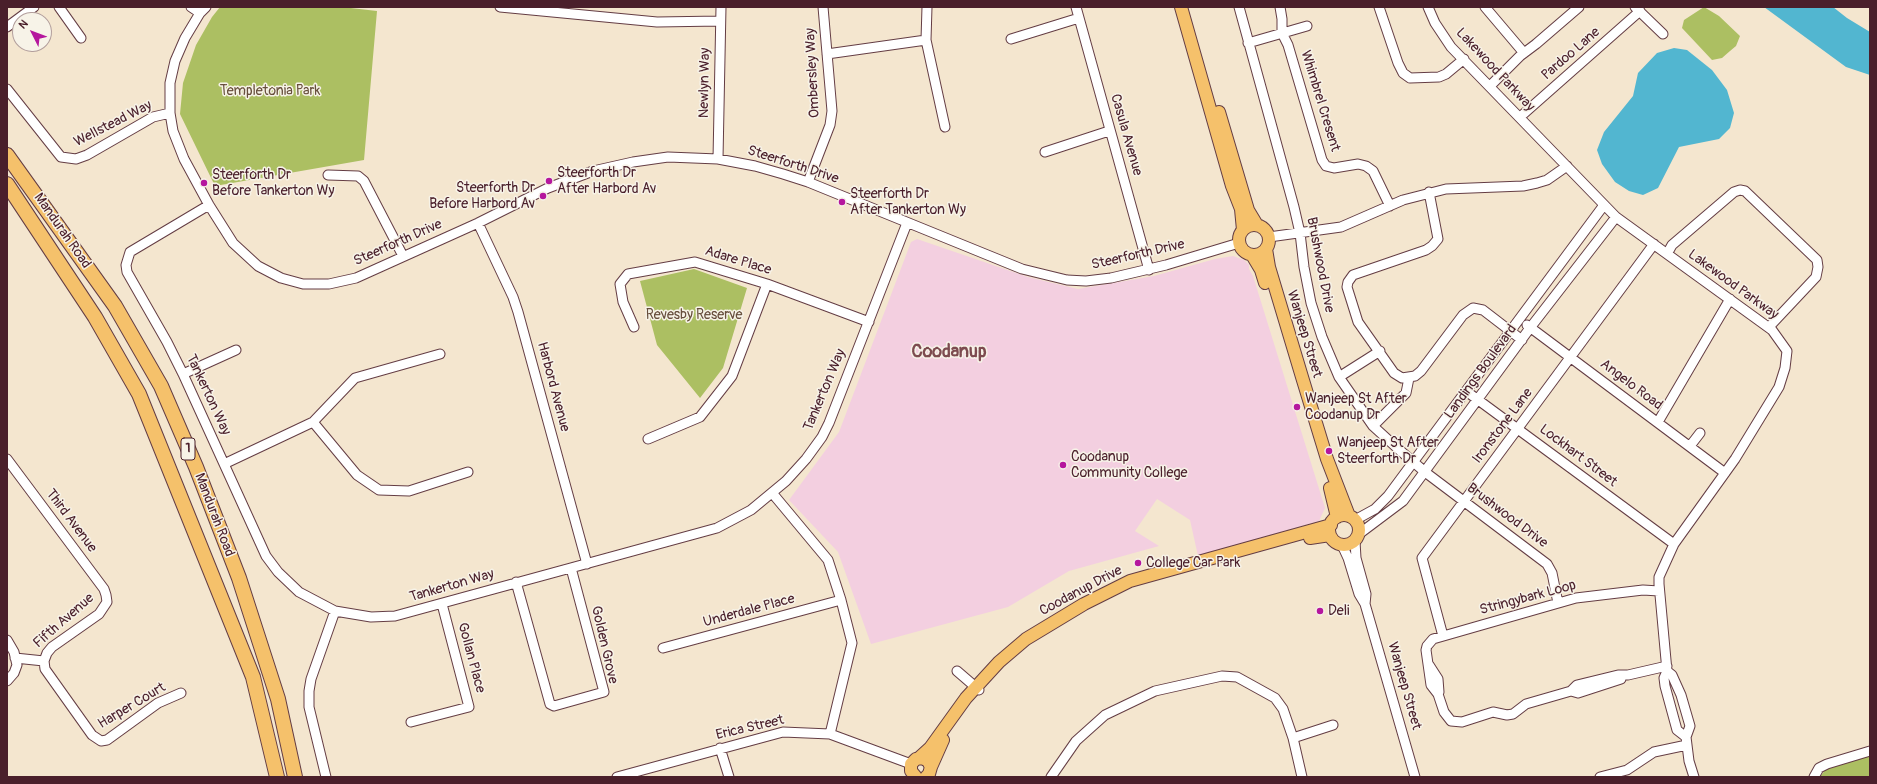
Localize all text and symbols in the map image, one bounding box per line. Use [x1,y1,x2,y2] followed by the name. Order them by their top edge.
[12,12,52,52] north arrow
[16,17,31,31] text: N
[1538,24,1604,84] street label: Pardoo Lane
[1452,25,1538,115] street label: Lakewood Parkway
[802,28,824,118] street label: Ombersley Way
[696,48,714,118] street label: Newlyn Way
[1297,48,1343,154] street label: Whimbrel Cresent
[220,83,320,99] park label: Templetonia Park
[1106,92,1146,178] street label: Casula Avenue
[71,97,155,151] street label: Wellstead Way
[745,142,841,188] street label: Steerforth Drive
[557,165,656,198] place label: Steerforth Dr After Harbord Av
[212,167,334,200] place label: Steerforth Dr Before Tankerton Wy
[544,176,554,186] marker: Steerforth Dr After Harbord Av
[199,178,209,188] marker: Steerforth Dr Before Tankerton Wy
[429,180,535,212] place label: Steerforth Dr Before Harbord Av
[850,186,966,218] place label: Steerforth Dr After Tankerton Wy
[30,190,94,272] street label: Mandurah Road
[538,191,548,201] marker: Steerforth Dr Before Harbord Av
[837,197,847,207] marker: Steerforth Dr After Tankerton Wy
[351,216,445,270] street label: Steerforth Drive
[1302,216,1338,314] street label: Brushwood Drive
[1090,236,1186,274] street label: Steerforth Drive
[703,243,773,279] street label: Adare Place
[1684,246,1782,324] street label: Lakewood Parkway
[1283,288,1325,380] street label: Wanjeep Street
[646,307,742,323] park label: Revesby Reserve
[1441,322,1521,422] street label: Landings Boulevard
[533,340,573,434] street label: Harbord Avenue
[912,341,986,363] district label: Coodanup
[800,347,850,433] street label: Tankerton Way
[182,352,234,438] street label: Tankerton Way
[1596,356,1666,414] street label: Angelo Road
[1469,385,1537,467] street label: Ironstone Lane
[1305,391,1407,424] place label: Wanjeep St After Coodanup Dr
[1292,402,1302,412] marker: Wanjeep St After Coodanup Dr
[1536,421,1620,491] street label: Lockhart Street
[1337,435,1439,468] place label: Wanjeep St After Steerforth Dr
[181,438,195,460] road number: 1
[1324,446,1334,456] marker: Wanjeep St After Steerforth Dr
[1071,449,1187,482] place label: Coodanup Community College
[1058,460,1068,470] marker: Coodanup Community College
[190,471,238,559] street label: Mandurah Road
[1463,480,1551,552] street label: Brushwood Drive
[42,486,100,556] street label: Third Avenue
[1146,555,1240,571] place label: College Car Park
[1133,558,1143,568] marker: College Car Park
[1037,562,1125,620] street label: Coodanup Drive
[408,566,496,606] street label: Tankerton Way
[1478,577,1578,619] street label: Stringybark Loop
[30,590,98,652] street label: Fifth Avenue
[701,591,797,631] street label: Underdale Place
[1328,603,1350,619] place label: Deli
[587,604,621,686] street label: Golden Grove
[1315,606,1325,616] marker: Deli
[454,621,488,695] street label: Gollan Place
[1383,640,1425,732] street label: Wanjeep Street
[95,679,169,733] street label: Harper Court
[714,712,786,744] street label: Erica Street

